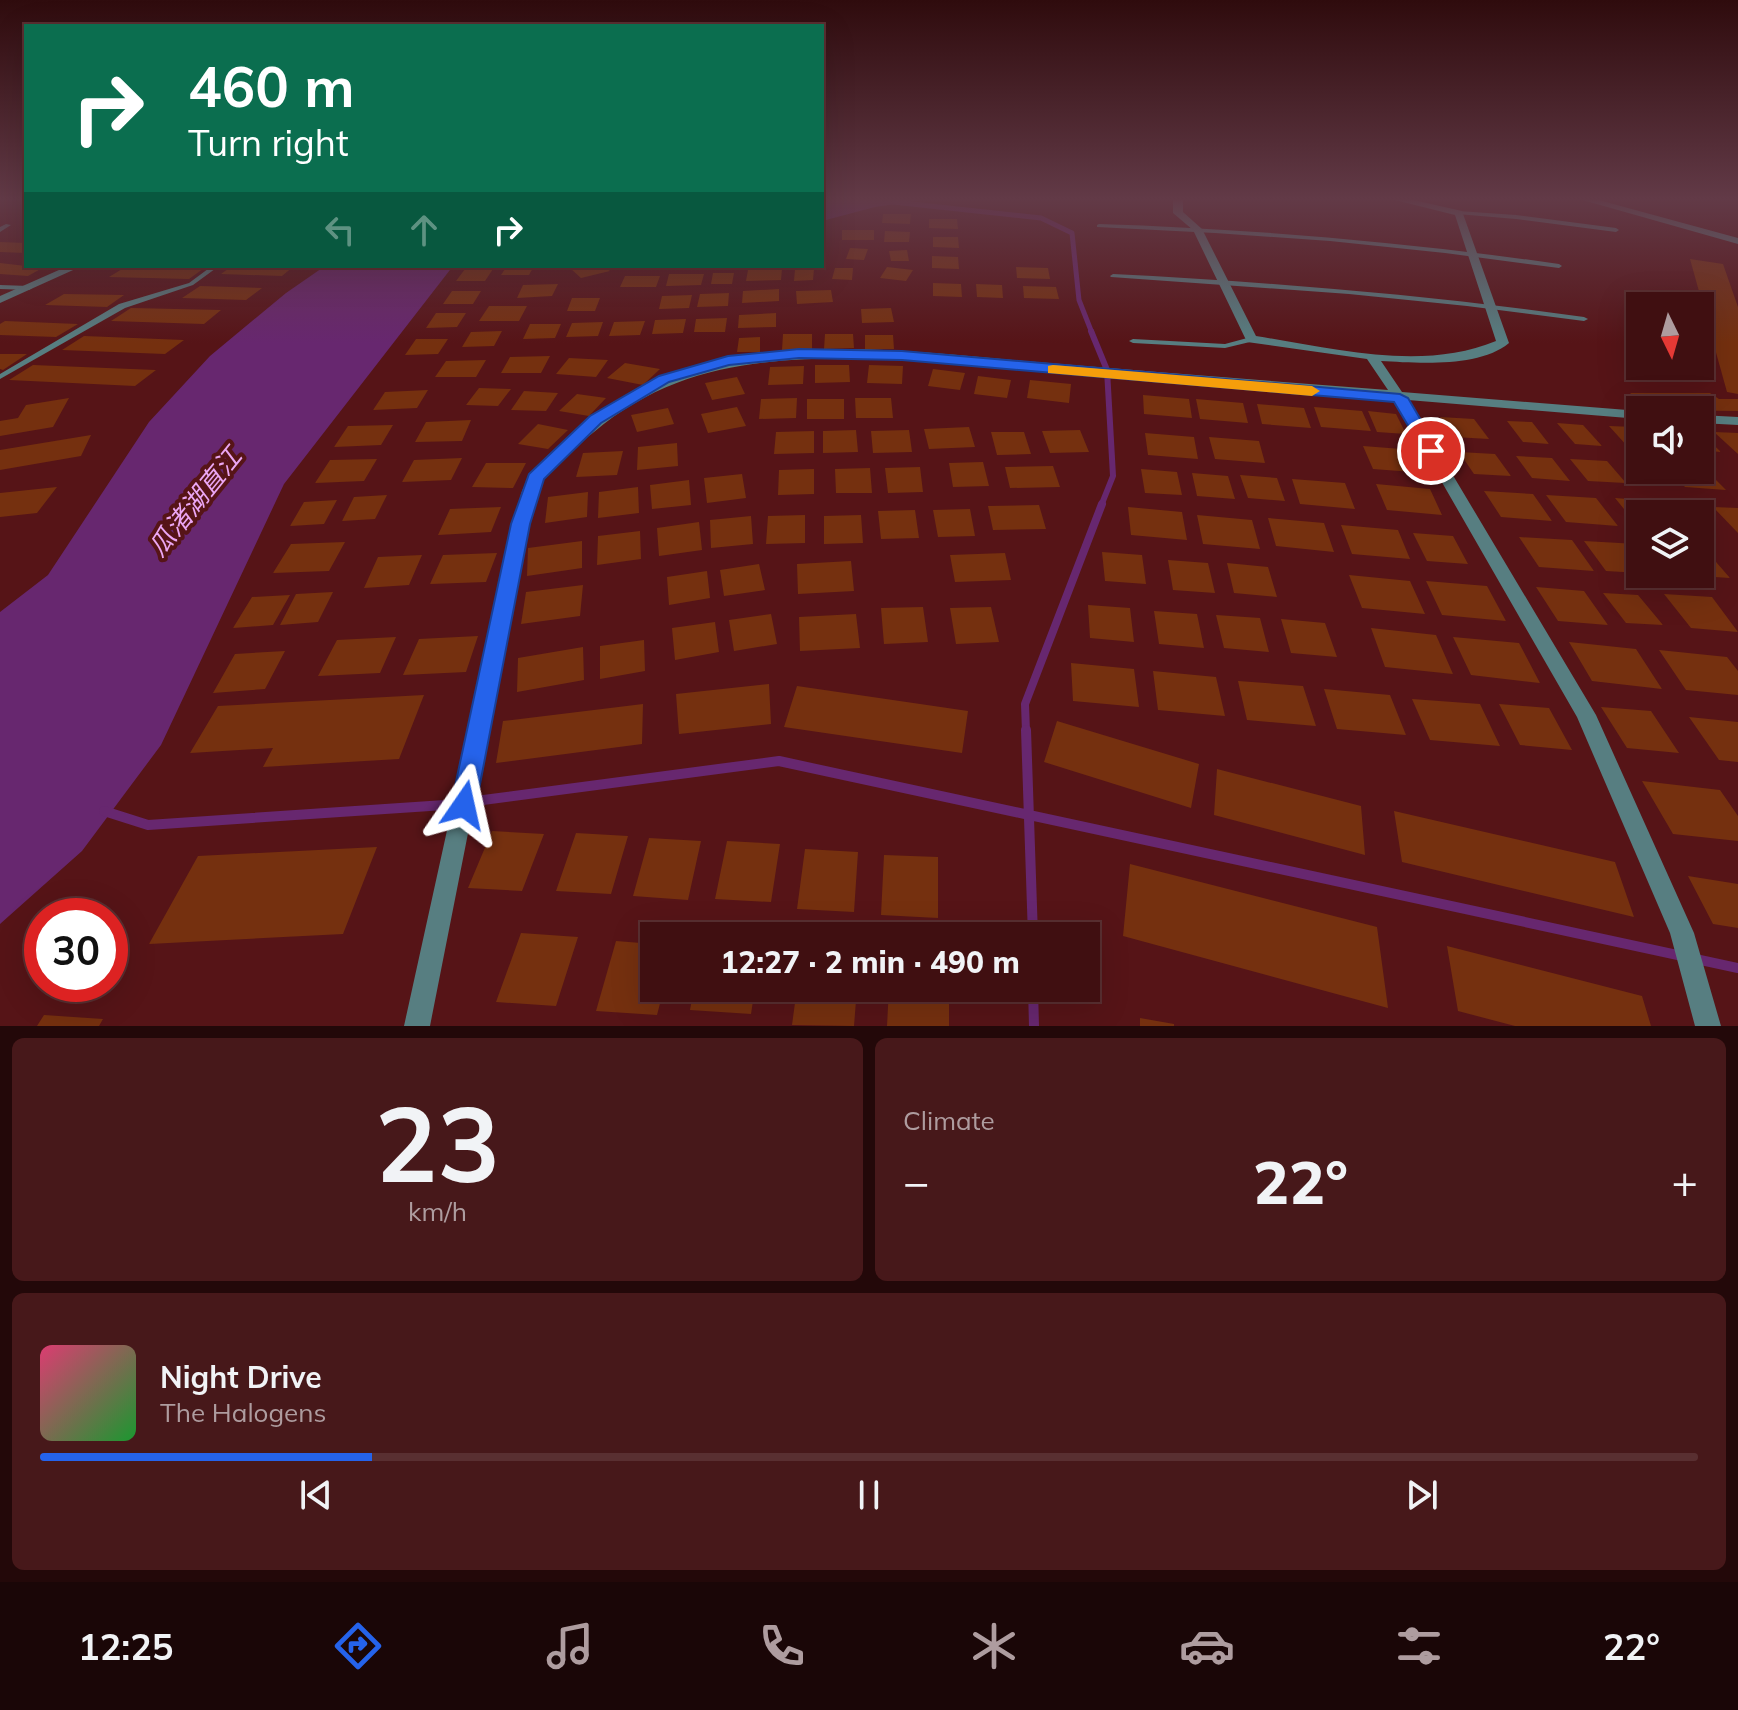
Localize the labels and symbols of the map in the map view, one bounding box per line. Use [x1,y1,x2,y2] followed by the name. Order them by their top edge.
[1626,292,1714,380] north arrow
[1397,417,1465,485] pin
[141,438,250,563] water label: 瓜渚湖直江
[422,763,506,847] position arrow
[24,898,128,1002] speed limit sign: 30

